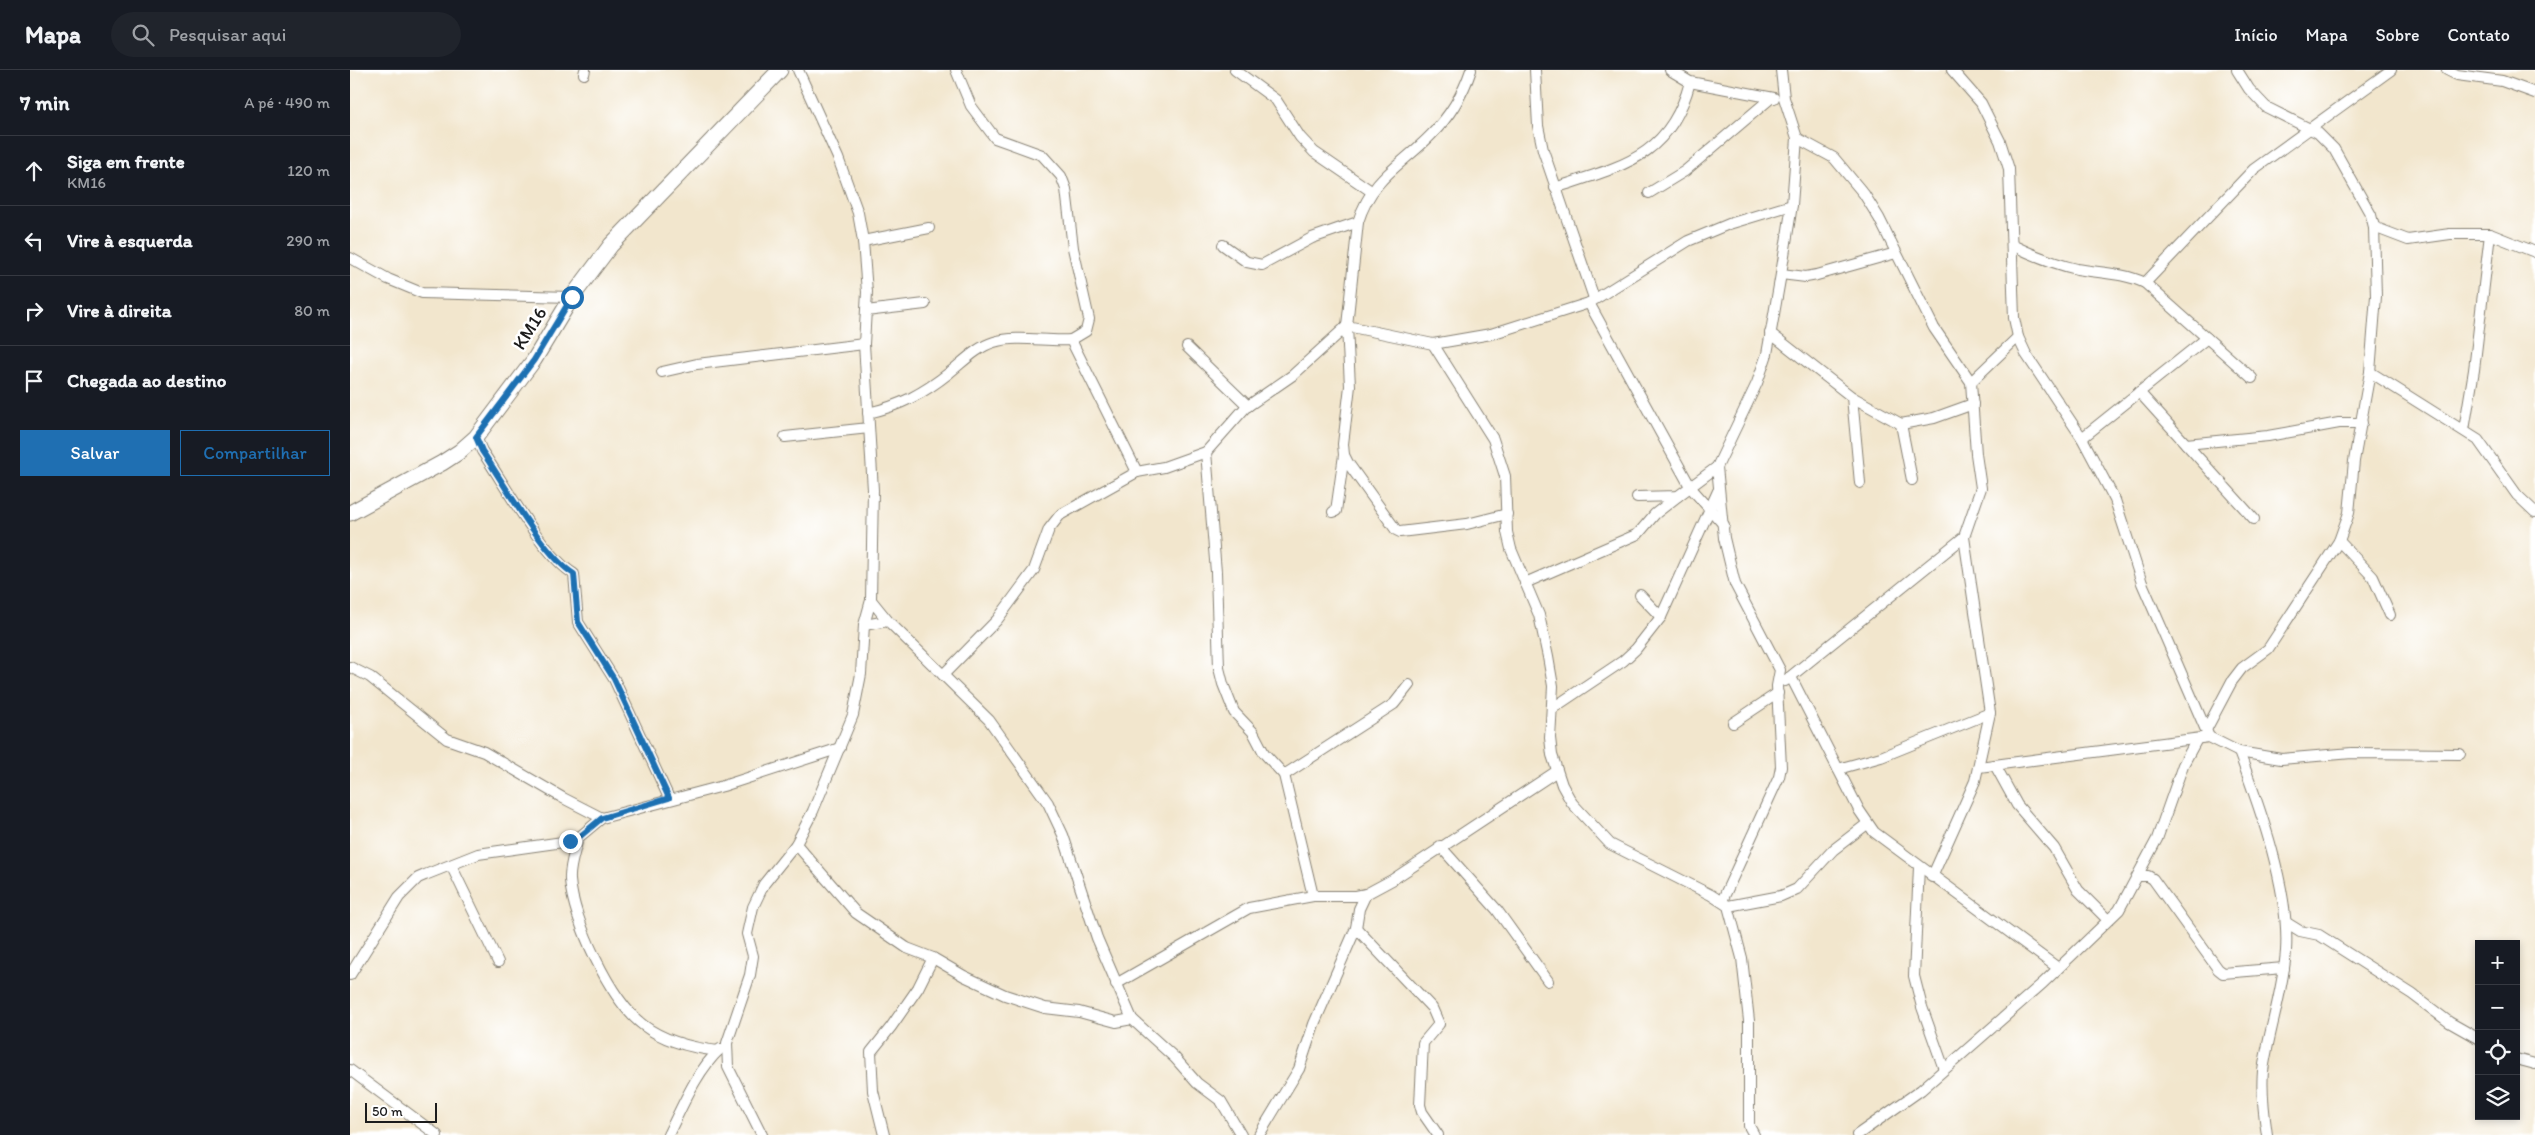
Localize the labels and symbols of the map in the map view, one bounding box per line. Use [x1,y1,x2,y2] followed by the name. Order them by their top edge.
[561,286,584,309] route start
[507,303,551,354] street label: KM16
[559,830,582,853] route end
[365,1100,438,1123] scale bar

